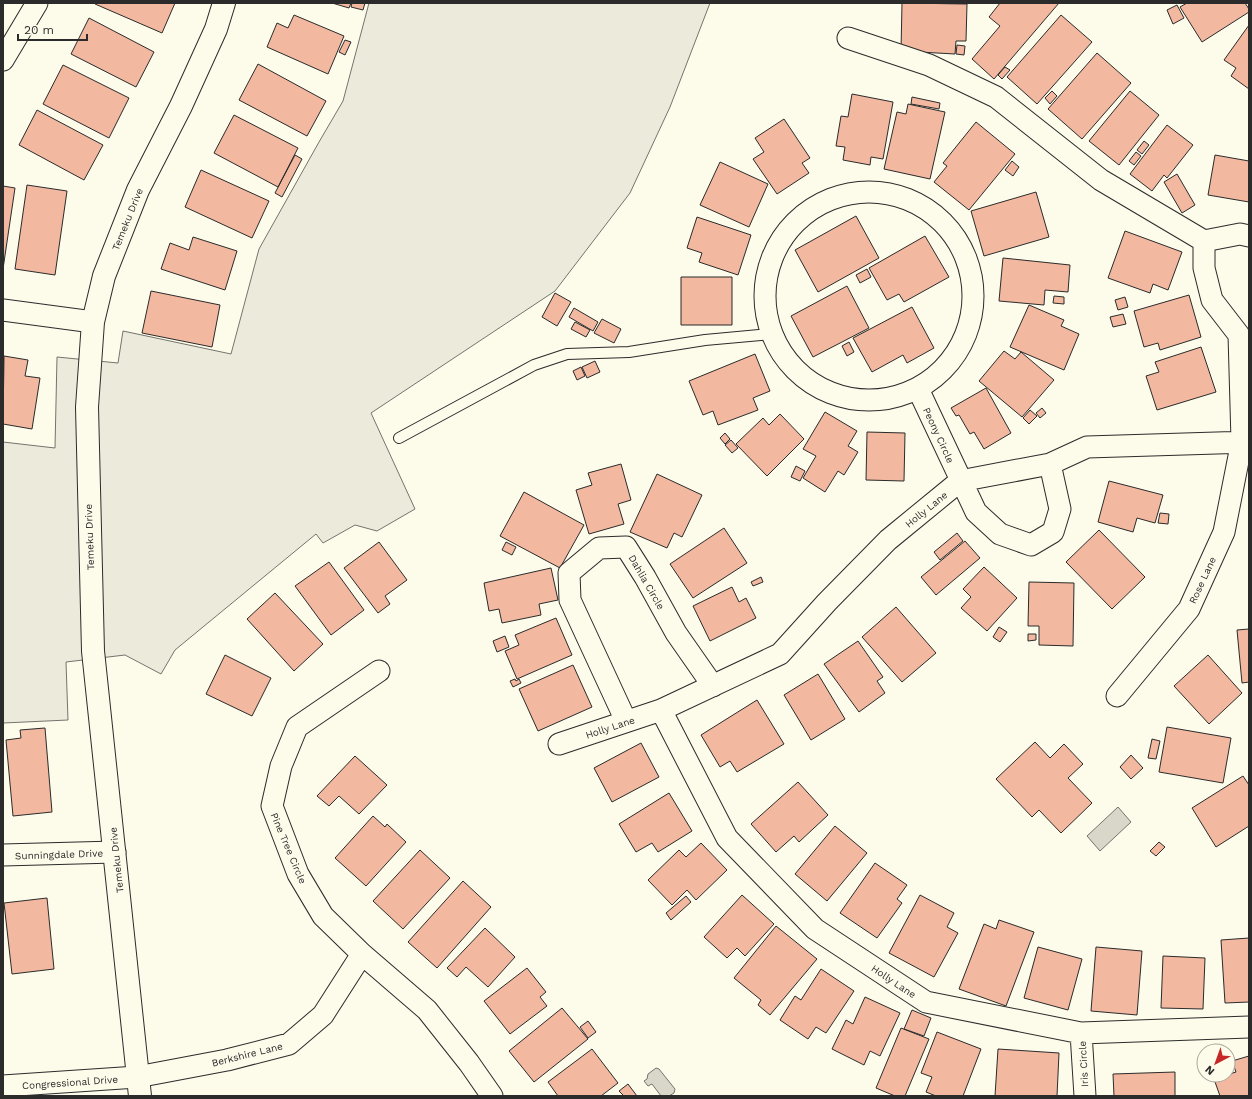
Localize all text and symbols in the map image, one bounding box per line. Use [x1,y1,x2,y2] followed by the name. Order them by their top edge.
[18,16,87,42] scale bar
[24,23,54,37] text: 20 m
[110,186,145,252] street label: Temeku Drive
[921,406,956,465] street label: Peony Circle
[903,489,950,530] street label: Holly Lane
[83,504,96,570] street label: Temeku Drive
[626,553,667,612] street label: Dahlia Circle
[1187,555,1218,605] street label: Rose Lane
[584,714,636,741] street label: Holly Lane
[269,811,309,886] street label: Pine Tree Circle
[108,826,125,893] street label: Temeku Drive
[15,847,103,862] street label: Sunningdale Drive
[869,963,918,1000] street label: Holly Lane
[210,1040,284,1069] street label: Berkshire Lane
[1077,1040,1090,1087] street label: Iris Circle
[1196,1043,1236,1083] north arrow
[1202,1063,1217,1078] text: N
[22,1074,119,1091] street label: Congressional Drive

